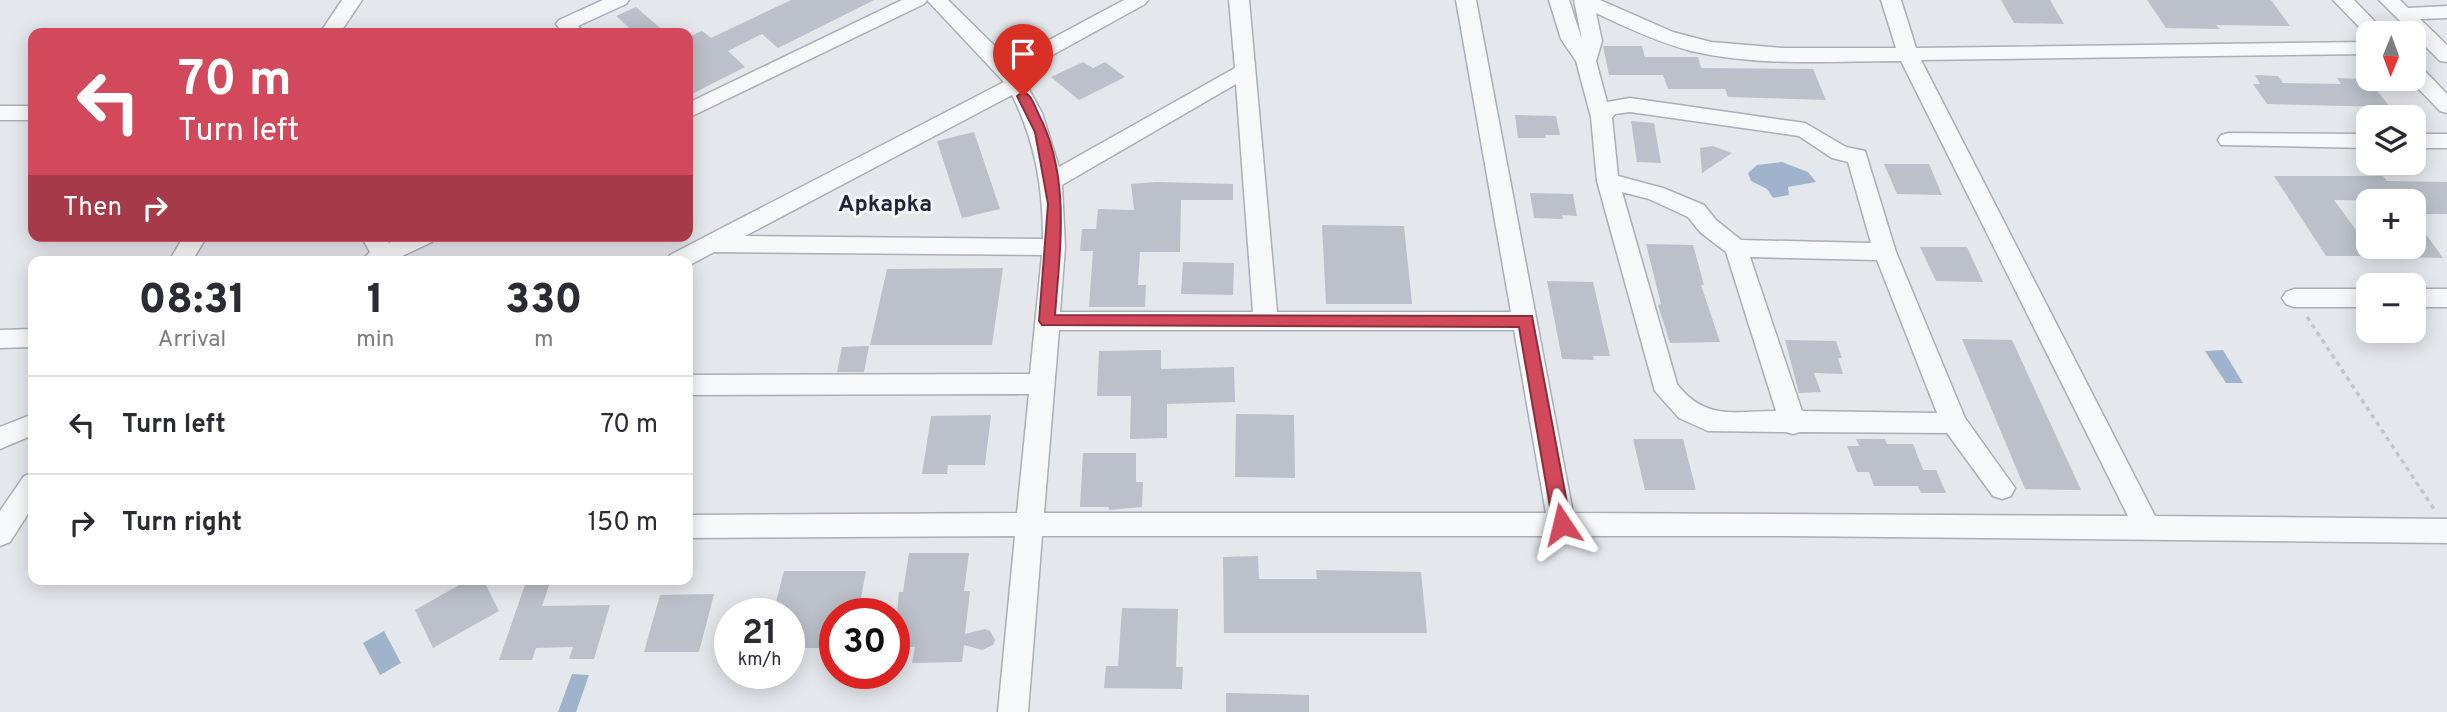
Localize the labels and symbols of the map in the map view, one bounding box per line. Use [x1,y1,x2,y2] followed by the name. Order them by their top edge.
[2356,21,2426,91] north arrow
[993,24,1053,96] pin
[838,191,932,220] district label: Apkapka
[1525,487,1599,561] position arrow
[819,598,910,689] speed limit sign: 30

